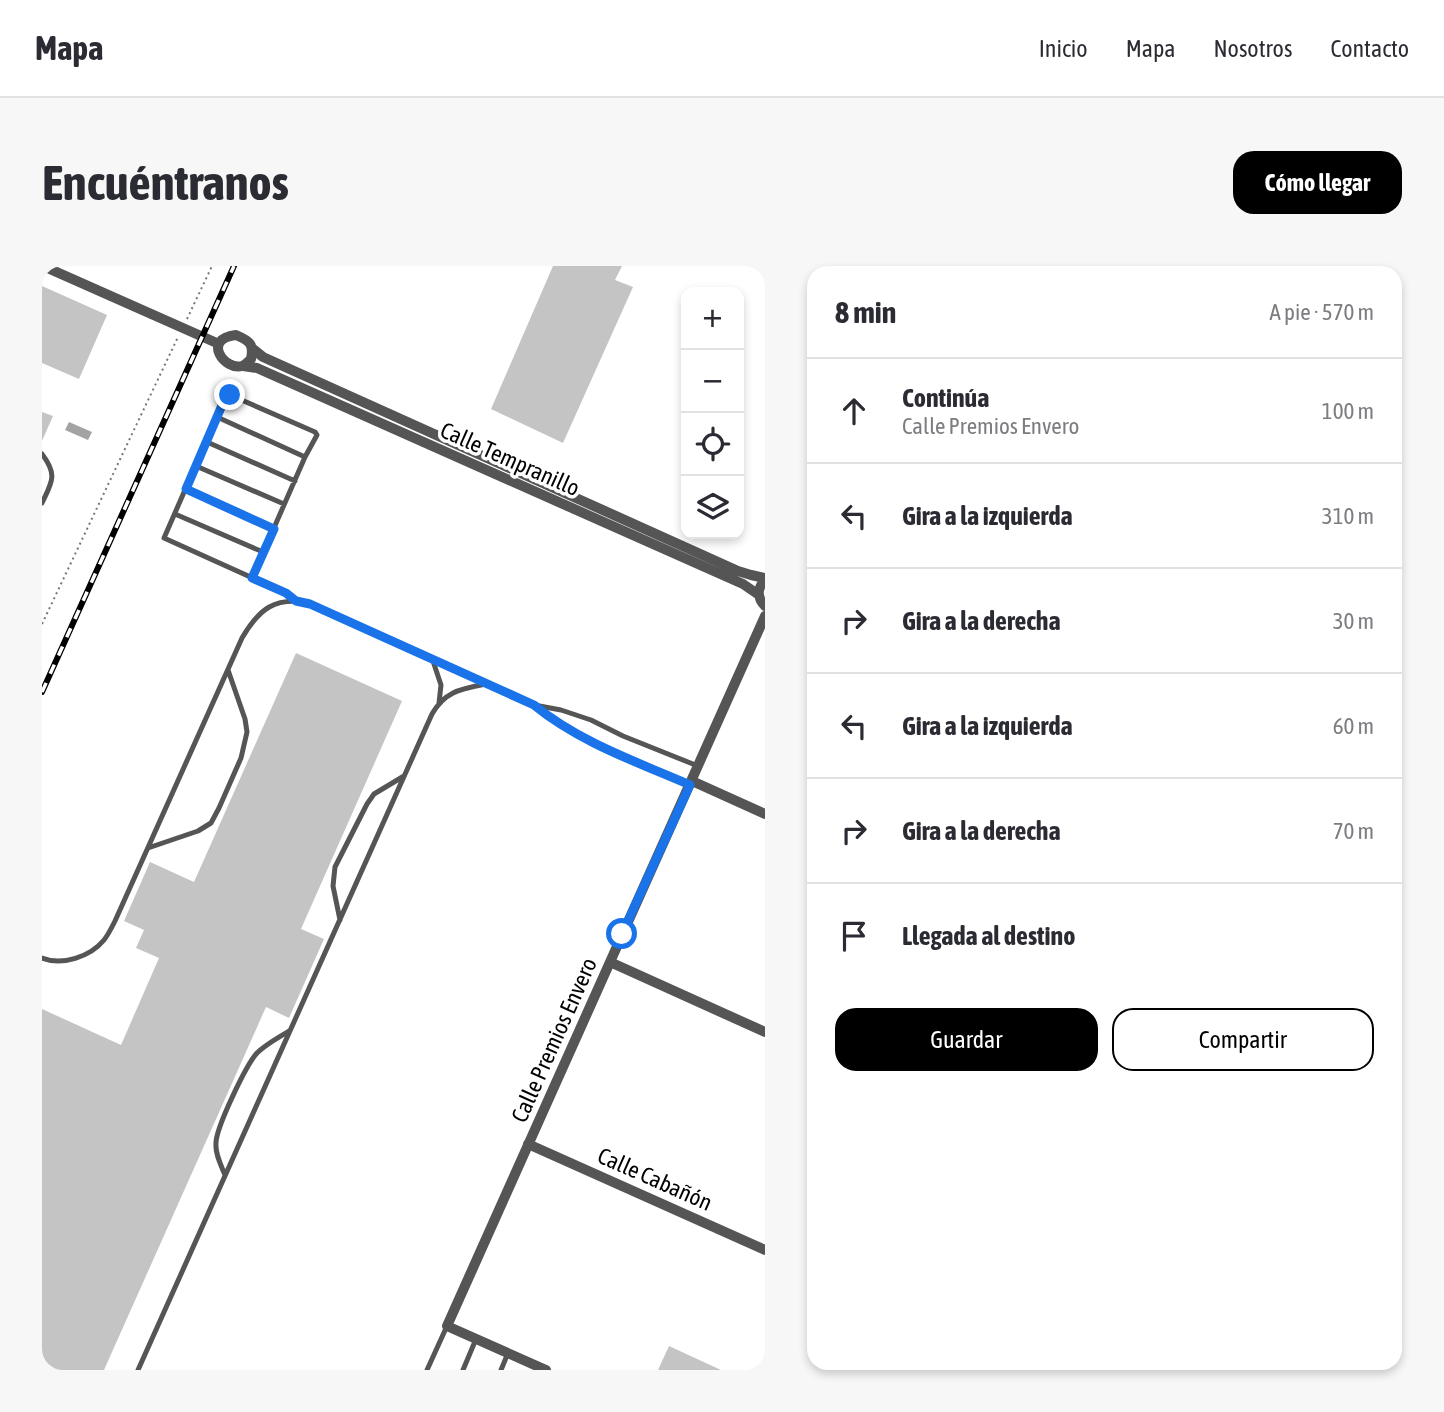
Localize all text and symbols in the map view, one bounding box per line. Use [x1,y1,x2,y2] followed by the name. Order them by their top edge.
[35,29,103,67] text: Mapa
[1039,35,1088,62] text: Inicio
[1126,35,1175,62] text: Mapa
[1213,35,1292,62] text: Nosotros
[1330,35,1409,62] text: Contacto
[1233,151,1402,214] button: Cómo llegar
[42,154,289,210] text: Encuéntranos
[681,287,744,539] map controls
[681,287,744,350] button: +
[835,295,896,329] text: 8 min
[1270,299,1374,325] text: A pie · 570 m
[681,350,744,413] button: −
[214,379,245,410] route end
[902,383,989,413] text: Continúa
[835,392,873,430] icon: ahead
[1322,398,1374,424] text: 100 m
[681,413,744,476] button: locate
[902,413,1079,439] text: Calle Premios Envero
[436,417,584,501] street label: Calle Tempranillo
[681,476,744,539] button: layers
[835,497,873,535] icon: left
[902,501,1073,531] text: Gira a la izquierda
[1322,503,1374,529] text: 310 m
[835,602,873,640] icon: right
[902,606,1061,636] text: Gira a la derecha
[1333,608,1374,634] text: 30 m
[835,707,873,745] icon: left
[902,711,1073,741] text: Gira a la izquierda
[1333,713,1374,739] text: 60 m
[835,812,873,850] icon: right
[902,816,1061,846] text: Gira a la derecha
[1333,818,1374,844] text: 70 m
[835,917,873,955] icon: arrive
[606,918,637,949] route start
[902,921,1075,951] text: Llegada al destino
[506,954,602,1126] street label: Calle Premios Envero
[835,1008,1098,1071] button: Guardar
[1112,1008,1374,1071] button: Compartir
[594,1142,716,1216] street label: Calle Cabañón

